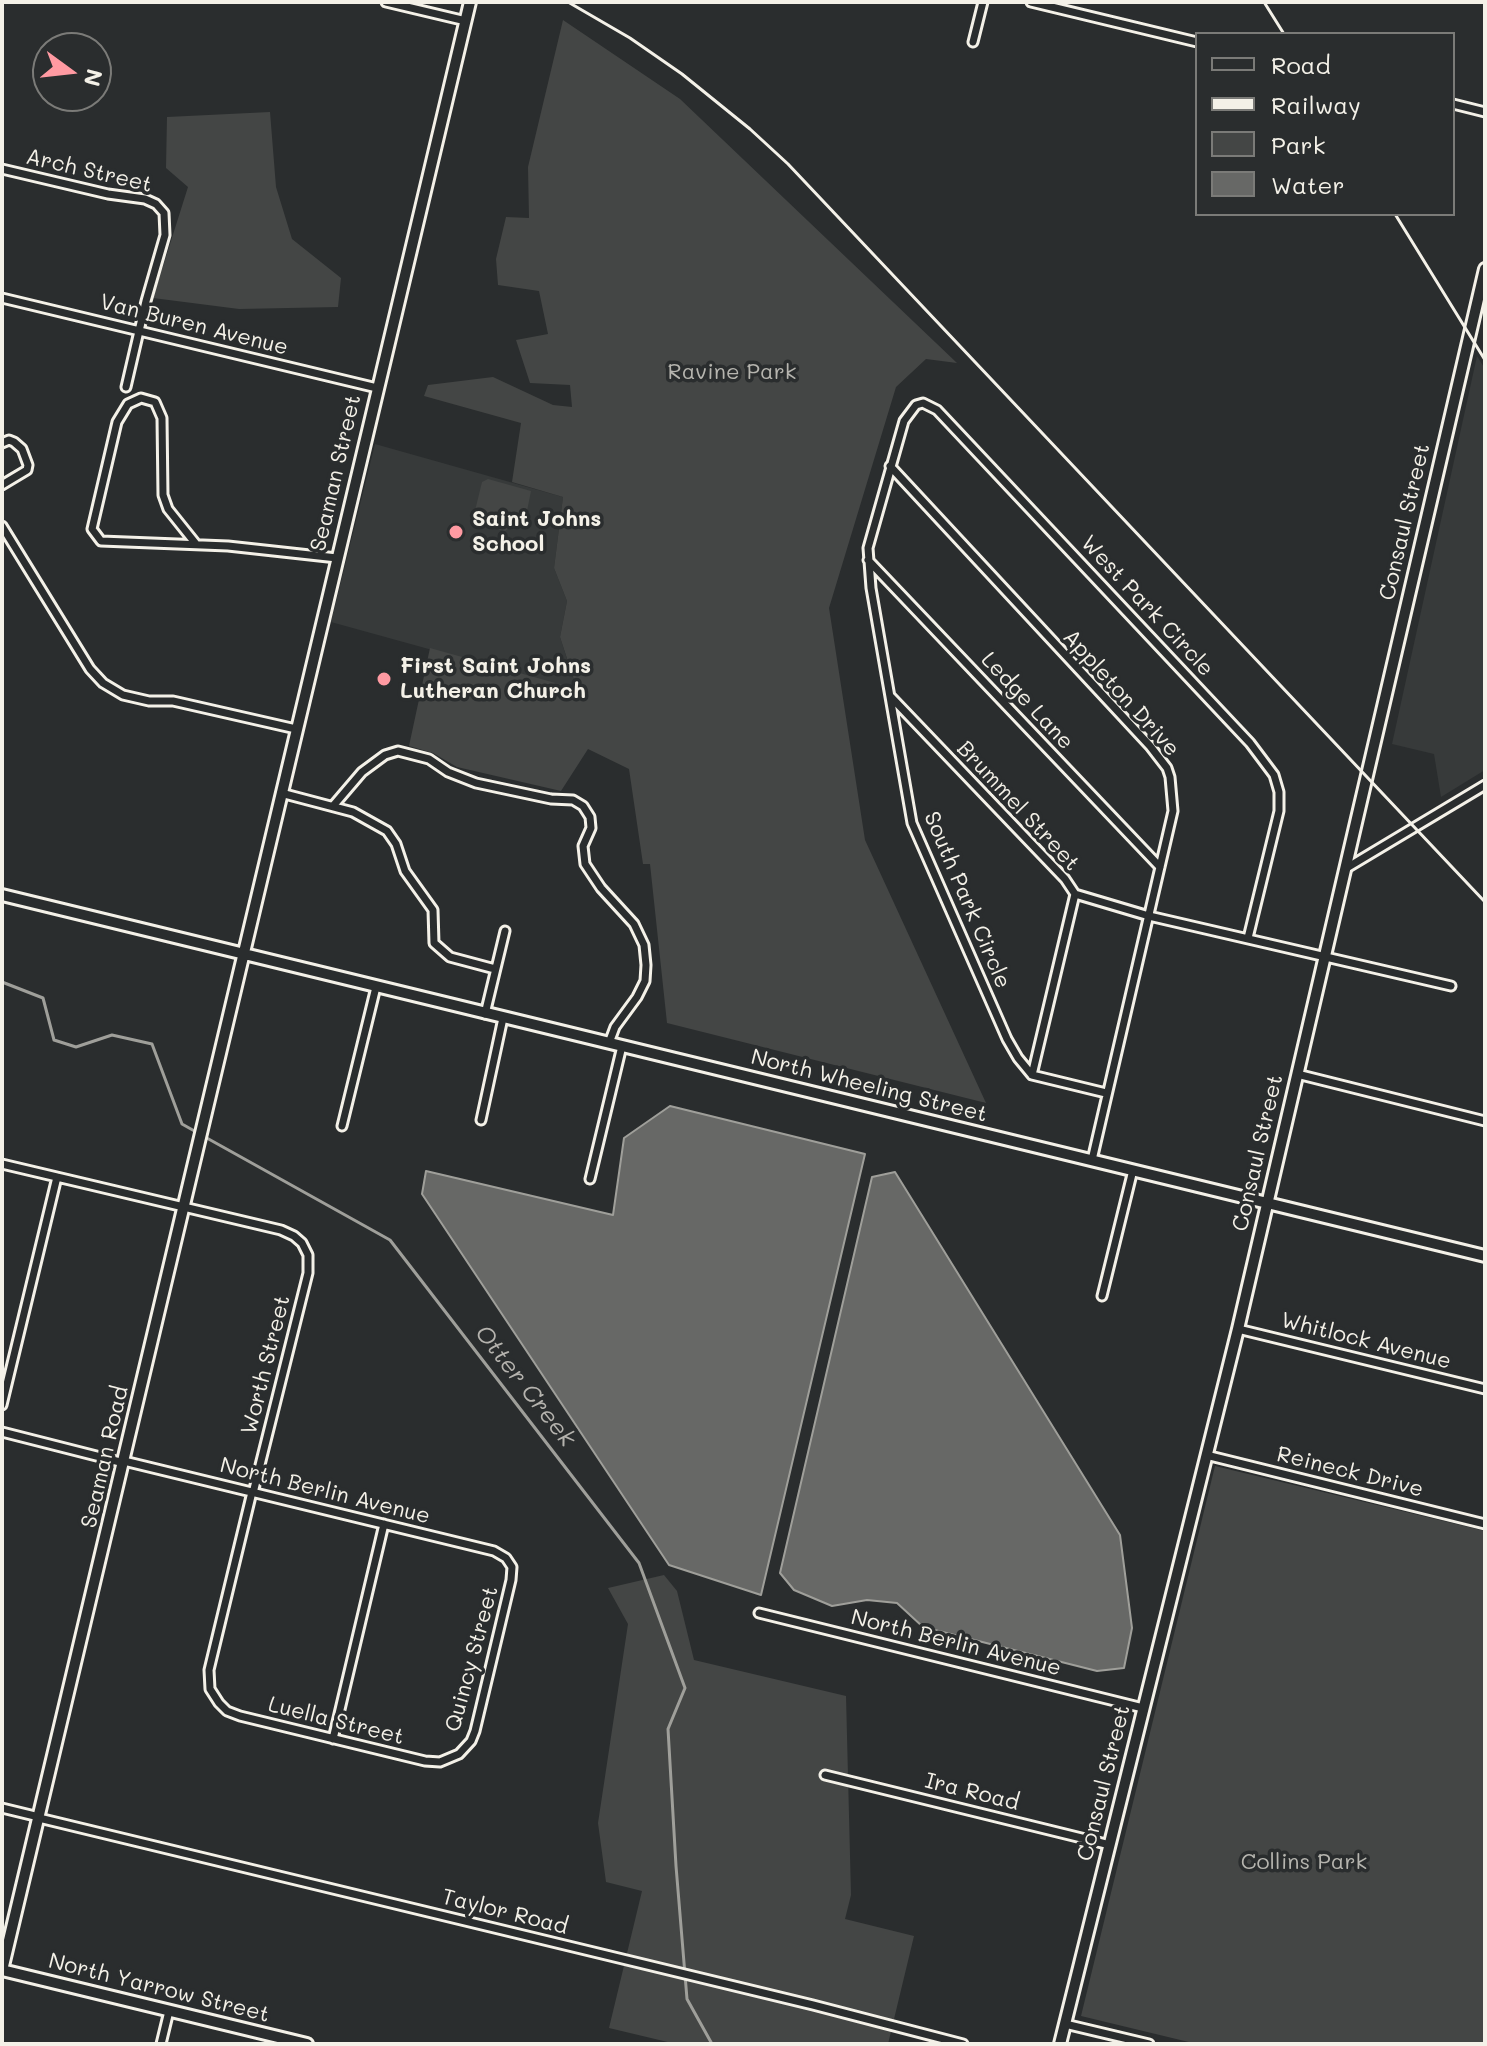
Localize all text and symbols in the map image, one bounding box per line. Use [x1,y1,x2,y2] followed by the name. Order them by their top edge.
[32,32,112,112] north arrow
[1195,32,1455,216] legend
[1271,49,1331,80] text: Road
[78,66,110,90] text: N
[1271,89,1361,120] text: Railway
[1271,129,1325,160] text: Park
[23,144,155,198] street label: Arch Street
[1271,169,1345,200] text: Water
[97,289,291,361] street label: Van Buren Avenue
[668,359,796,385] park label: Ravine Park
[305,392,367,554] street label: Seaman Street
[1374,441,1436,603] street label: Consaul Street
[472,506,601,558] place label: Saint Johns School
[447,523,465,541] marker: Saint Johns School
[1075,530,1219,682] street label: West Park Circle
[1057,624,1185,762] street label: Appleton Drive
[975,647,1079,755] street label: Ledge Lane
[400,653,591,704] place label: First Saint Johns Lutheran Church
[375,670,393,688] marker: First Saint Johns Lutheran Church
[951,736,1085,876] street label: Brummel Street
[918,808,1016,992] street label: South Park Circle
[748,1044,990,1128] street label: North Wheeling Street
[1227,1072,1289,1234] street label: Consaul Street
[236,1293,296,1437] street label: Worth Street
[1278,1307,1454,1375] street label: Whitlock Avenue
[469,1319,581,1453] water label: Otter Creek
[76,1383,134,1531] street label: Seaman Road
[1274,1441,1426,1503] street label: Reineck Drive
[217,1452,433,1530] street label: North Berlin Avenue
[440,1583,504,1735] street label: Quincy Street
[848,1604,1064,1682] street label: North Berlin Avenue
[265,1691,407,1751] street label: Luella Street
[1072,1702,1136,1864] street label: Consaul Street
[922,1768,1022,1816] street label: Ira Road
[1241,1849,1367,1875] park label: Collins Park
[439,1884,571,1940] street label: Taylor Road
[46,1948,272,2028] street label: North Yarrow Street

